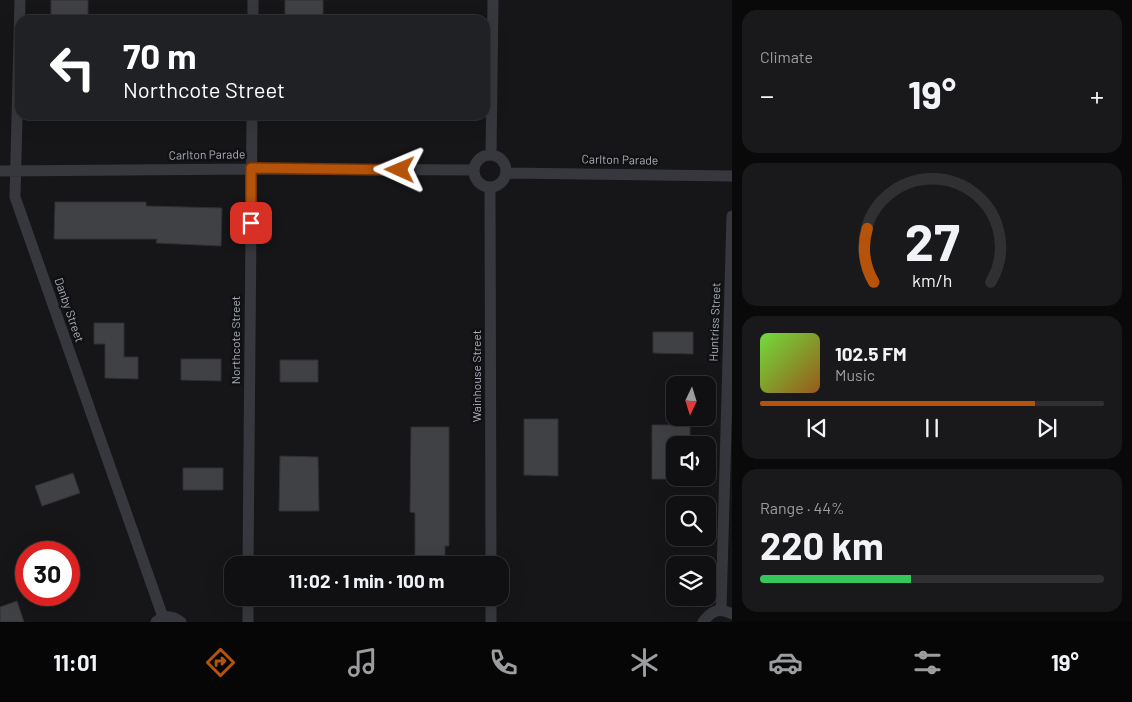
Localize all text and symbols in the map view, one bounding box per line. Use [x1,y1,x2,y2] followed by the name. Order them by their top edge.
[123,34,197,76] text: 70 m
[40,35,105,100] icon: left
[760,47,813,66] text: Climate
[908,71,956,117] text: 19°
[123,76,285,102] text: Northcote Street
[760,78,774,112] text: −
[1090,78,1104,112] text: +
[373,143,425,195] position arrow
[169,146,245,162] street label: Carlton Parade
[582,151,658,167] street label: Carlton Parade
[230,202,272,244] pin
[237,209,265,237] icon: arrive
[905,209,960,271] text: 27
[912,269,952,291] text: km/h
[52,276,87,344] street label: Danby Street
[706,282,722,362] street label: Huntriss Street
[228,296,242,384] street label: Northcote Street
[469,330,483,422] street label: Wainhouse Street
[835,342,907,365] text: 102.5 FM
[835,365,875,384] text: Music
[666,376,716,426] north arrow
[666,376,716,606] map controls
[803,414,831,442] icon: previous
[918,414,946,442] icon: pause
[1033,414,1061,442] icon: next
[666,436,716,486] button: sound
[666,496,716,546] button: search
[760,498,845,517] text: Range · 44%
[760,522,884,568] text: 220 km
[15,541,80,606] speed limit sign: 30
[666,556,716,606] button: layers
[289,569,444,592] text: 11:02 · 1 min · 100 m
[203,645,238,680] icon: directions
[345,645,380,680] icon: music
[486,645,521,680] icon: phone
[627,645,662,680] icon: climate
[768,645,803,680] icon: car
[910,645,945,680] icon: filters
[53,649,97,675] text: 11:01
[1051,649,1079,675] text: 19°

